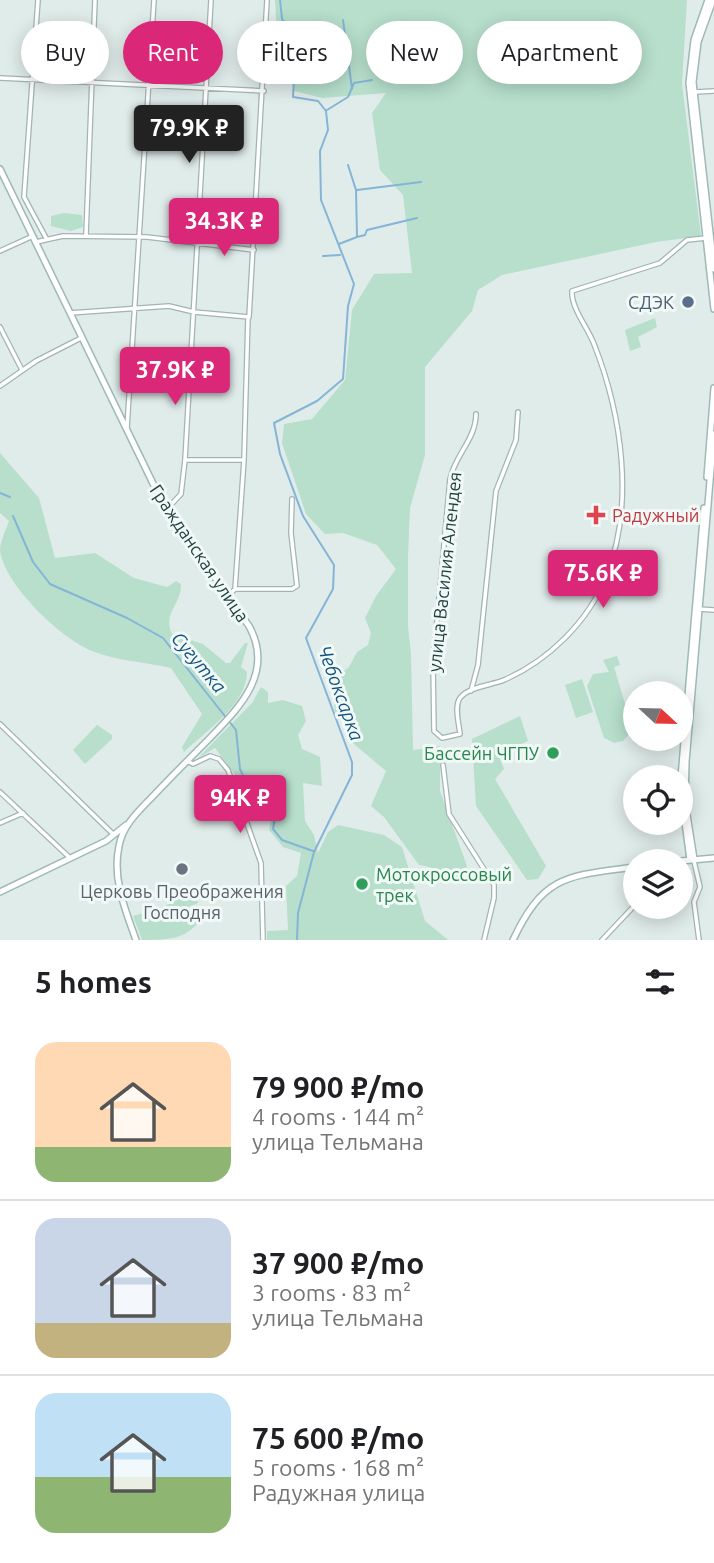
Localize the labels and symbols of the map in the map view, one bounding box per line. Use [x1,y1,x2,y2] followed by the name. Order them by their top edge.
[124,106,254,165] pin: 79.9K ₽
[159,198,289,258] pin: 34.3K ₽
[628,292,674,312] place label: СДЭК
[680,294,696,310] marker: СДЭК
[110,348,240,407] pin: 37.9K ₽
[424,471,464,673] street label: улица Василия Алендея
[147,481,253,625] street label: Гражданская улица
[586,505,606,525] marker: Радужный
[612,505,699,525] place label: Радужный
[538,550,668,610] pin: 75.6K ₽
[167,627,231,697] water label: Сугутка
[314,642,368,744] water label: Чебоксарка
[623,681,693,751] north arrow
[424,743,539,763] place label: Бассейн ЧГПУ
[545,745,561,761] marker: Бассейн ЧГПУ
[191,776,289,835] pin: 94K ₽
[174,861,190,877] marker: Церковь Преображения Господня
[376,864,512,905] place label: Мотокроссовый трек
[354,876,370,892] marker: Мотокроссовый трек
[80,881,284,922] place label: Церковь Преображения Господня

